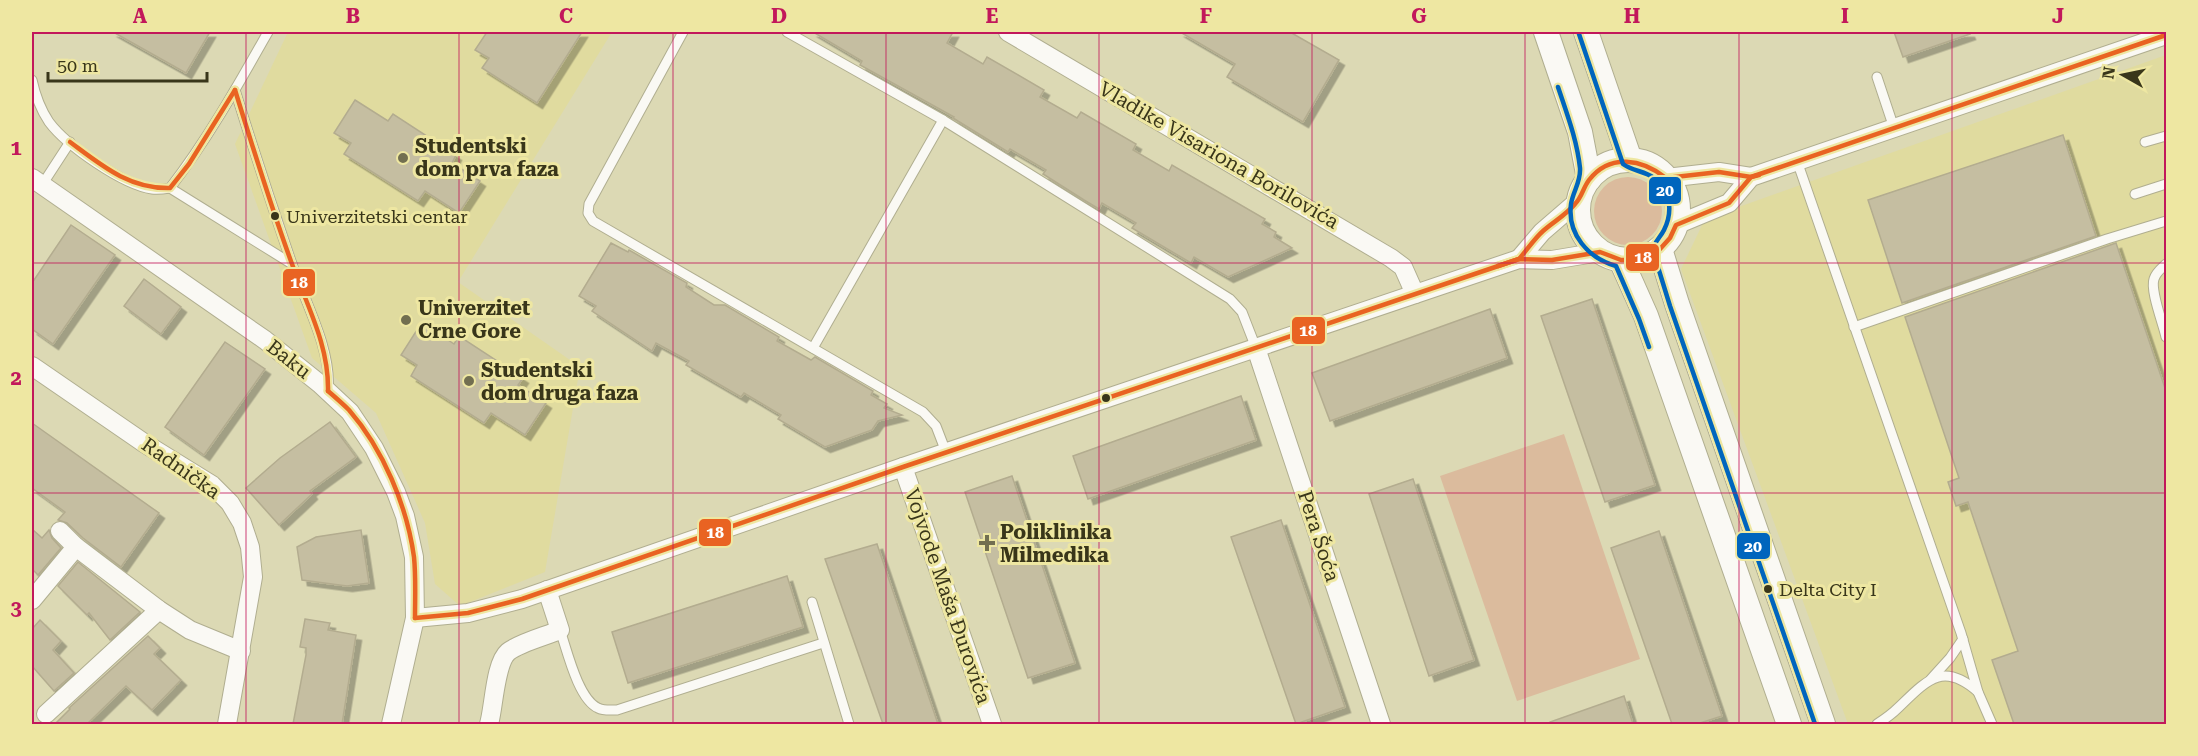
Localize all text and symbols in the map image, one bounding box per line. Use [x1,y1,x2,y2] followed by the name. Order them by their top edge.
[133,4,148,28] text: A
[346,4,360,28] text: B
[559,4,573,28] text: C
[771,4,787,28] text: D
[986,4,999,28] text: E
[1200,4,1212,28] text: F
[1411,4,1427,28] text: G
[1624,4,1640,28] text: H
[1841,4,1849,28] text: I
[2052,4,2064,28] text: J
[48,45,207,83] scale bar
[2093,45,2153,105] north arrow
[57,55,98,76] text: 50 m
[2098,65,2119,80] text: N
[1095,76,1343,234] street label: Vladike Visariona Borilovića
[415,134,559,181] place label: Studentski dom prva faza
[10,136,22,160] text: 1
[396,151,410,165] marker: Studentski dom prva faza
[1648,176,1682,205] line badge: 20
[1656,181,1674,200] text: 20
[286,206,468,227] place label: Univerzitetski centar
[269,210,281,222] marker: Univerzitetski centar
[1625,243,1660,272] line badge: 18
[1634,248,1652,267] text: 18
[282,268,316,297] line badge: 18
[290,273,308,292] text: 18
[418,296,530,343] place label: Univerzitet Crne Gore
[399,313,413,327] marker: Univerzitet Crne Gore
[1291,316,1326,345] line badge: 18
[1299,321,1317,340] text: 18
[262,334,316,384] street label: Baku
[481,358,639,405] place label: Studentski dom druga faza
[10,366,22,390] text: 2
[462,374,476,388] marker: Studentski dom druga faza
[1100,392,1112,404] unlabelled marker
[137,432,225,504] street label: Radnička
[900,485,996,707] street label: Vojvode Maša Đurovića
[1293,487,1345,585] street label: Pera Šoća
[698,518,732,547] line badge: 18
[1000,520,1112,567] place label: Poliklinika Milmedika
[706,523,724,542] text: 18
[1736,532,1771,560] line badge: 20
[978,534,996,552] marker: Poliklinika Milmedika
[1744,537,1762,556] text: 20
[1779,579,1877,600] place label: Delta City I
[1762,583,1774,595] marker: Delta City I
[10,596,22,620] text: 3

